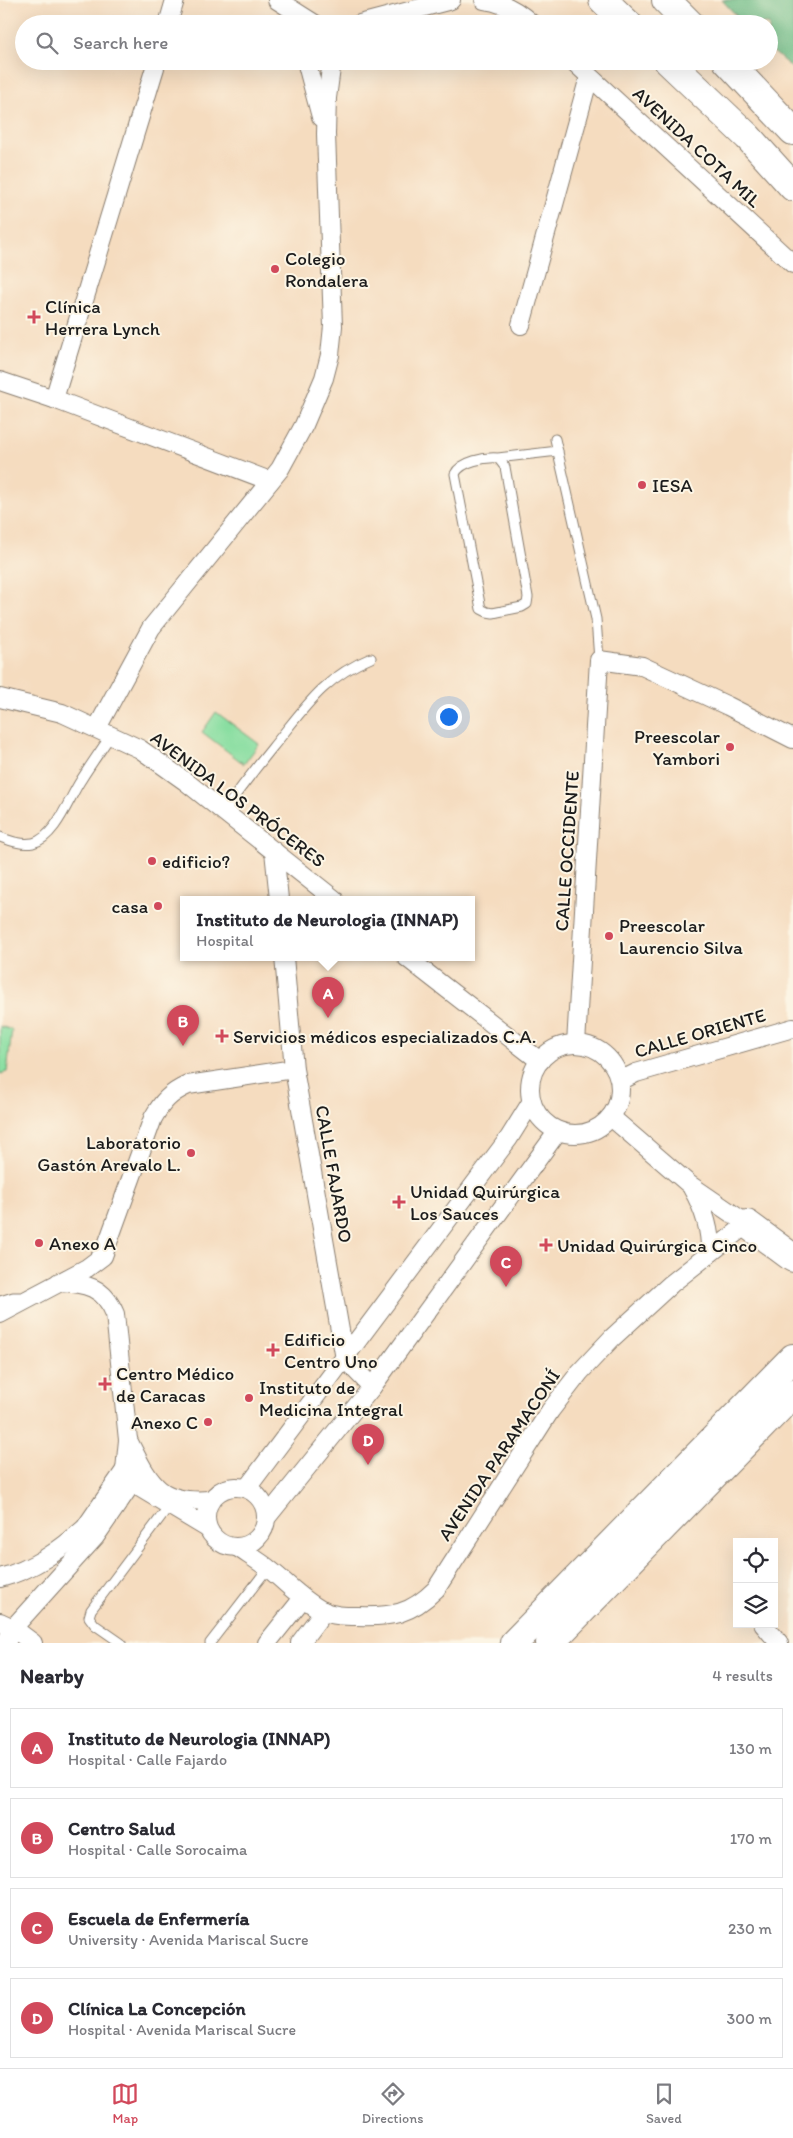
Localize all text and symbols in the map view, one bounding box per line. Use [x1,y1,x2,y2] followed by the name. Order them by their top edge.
[15,15,778,70] search box
[33,29,61,57] icon: search
[73,31,168,54] text: Search here
[628,82,766,213] street label: AVENIDA COTA MIL
[285,247,368,292] place label: Colegio Rondalera
[269,263,281,275] marker: Colegio Rondalera
[45,295,161,340] place label: Clínica Herrera Lynch
[27,310,41,324] marker: Clínica Herrera Lynch
[652,474,693,497] place label: IESA
[636,479,648,491] marker: IESA
[436,704,462,730] your location
[634,725,721,770] place label: Preescolar Yambori
[146,726,330,872] street label: AVENIDA LOS PRÓCERES
[724,741,736,753] marker: Preescolar Yambori
[550,770,584,932] street label: CALLE OCCIDENTE
[162,850,230,873] place label: edificio?
[146,855,158,867] marker: edificio?
[111,895,148,918] place label: casa
[180,896,475,961] popup
[152,900,164,912] marker: casa
[196,908,459,931] text: Instituto de Neurologia (INNAP)
[619,914,743,959] place label: Preescolar Laurencio Silva
[603,930,615,942] marker: Preescolar Laurencio Silva
[196,931,254,950] text: Hospital
[312,977,344,1018] pin: A
[632,1003,768,1063] street label: CALLE ORIENTE
[167,1005,199,1046] pin: B
[233,1025,536,1048] place label: Servicios médicos especializados C.A.
[215,1029,229,1043] marker: Servicios médicos especializados C.A.
[311,1103,357,1245] street label: CALLE FAJARDO
[37,1131,181,1176] place label: Laboratorio Gastón Arevalo L.
[185,1147,197,1159] marker: Laboratorio Gastón Arevalo L.
[410,1180,560,1225] place label: Unidad Quirúrgica Los Sauces
[392,1195,406,1209] marker: Unidad Quirúrgica Los Sauces
[49,1232,116,1255] place label: Anexo A
[557,1234,757,1257] place label: Unidad Quirúrgica Cinco
[33,1237,45,1249] marker: Anexo A
[539,1238,553,1252] marker: Unidad Quirúrgica Cinco
[490,1246,522,1287] pin: C
[284,1328,378,1373] place label: Edificio Centro Uno
[266,1343,280,1357] marker: Edificio Centro Uno
[116,1362,234,1407] place label: Centro Médico de Caracas
[433,1365,565,1545] street label: AVENIDA PARAMACONÍ
[259,1376,404,1421] place label: Instituto de Medicina Integral
[98,1377,112,1391] marker: Centro Médico de Caracas
[243,1392,255,1404] marker: Instituto de Medicina Integral
[131,1411,198,1434] place label: Anexo C
[202,1416,214,1428] marker: Anexo C
[352,1424,384,1465] pin: D
[733,1538,778,1628] map controls
[733,1538,778,1583] button: locate
[733,1583,778,1628] button: layers
[20,1663,84,1688] text: Nearby
[712,1666,773,1685] text: 4 results
[68,1727,330,1750] text: Instituto de Neurologia (INNAP)
[32,1739,42,1758] text: A
[729,1739,772,1758] text: 130 m
[68,1750,227,1769] text: Hospital · Calle Fajardo
[68,1817,175,1840] text: Centro Salud
[32,1829,42,1848] text: B
[730,1829,772,1848] text: 170 m
[68,1840,247,1859] text: Hospital · Calle Sorocaima
[68,1907,250,1930] text: Escuela de Enfermería
[32,1919,42,1938] text: C
[728,1919,772,1938] text: 230 m
[68,1930,309,1949] text: University · Avenida Mariscal Sucre
[68,1997,246,2020] text: Clínica La Concepción
[32,2009,42,2028] text: D
[727,2009,772,2028] text: 300 m
[68,2020,296,2039] text: Hospital · Avenida Mariscal Sucre
[111,2080,139,2127] tab: Map
[362,2080,423,2127] tab: Directions
[646,2080,682,2127] tab: Saved

